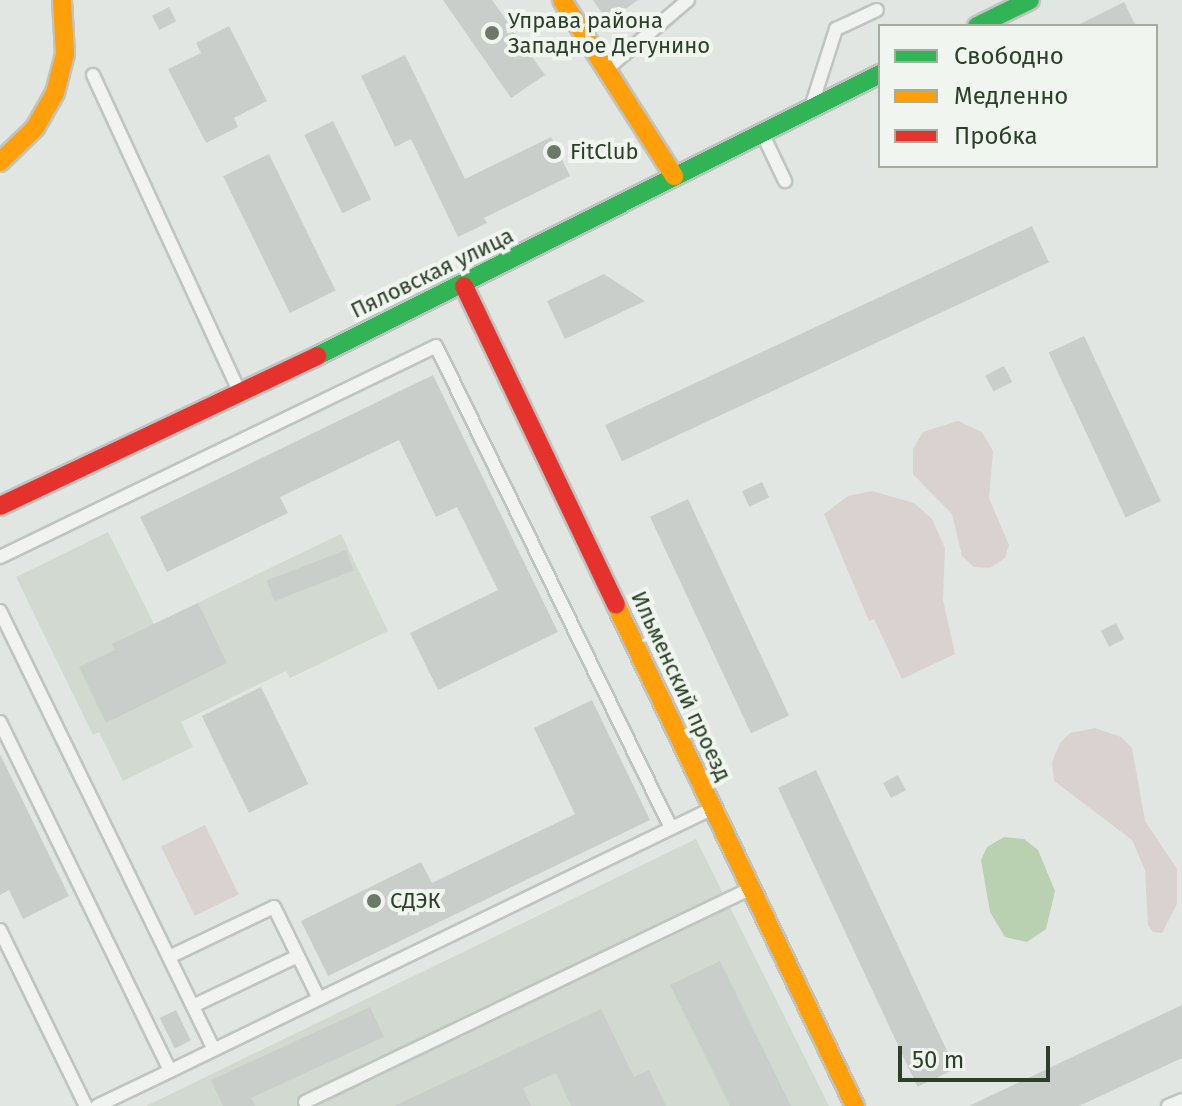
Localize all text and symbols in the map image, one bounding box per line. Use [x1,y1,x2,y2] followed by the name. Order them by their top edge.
[508,7,710,58] place label: Управа района Западное Дегунино
[483,24,501,42] marker: Управа района Западное Дегунино
[878,24,1158,168] legend
[954,42,1064,70] text: Свободно
[954,82,1068,110] text: Медленно
[954,122,1038,150] text: Пробка
[570,139,639,165] place label: FitClub
[545,143,563,161] marker: FitClub
[346,222,518,324] street label: Пяловская улица
[625,587,737,785] street label: Ильменский проезд
[390,888,441,914] place label: СДЭК
[365,892,383,910] marker: СДЭК
[902,1030,1054,1080] scale bar
[912,1046,964,1074] text: 50 m

